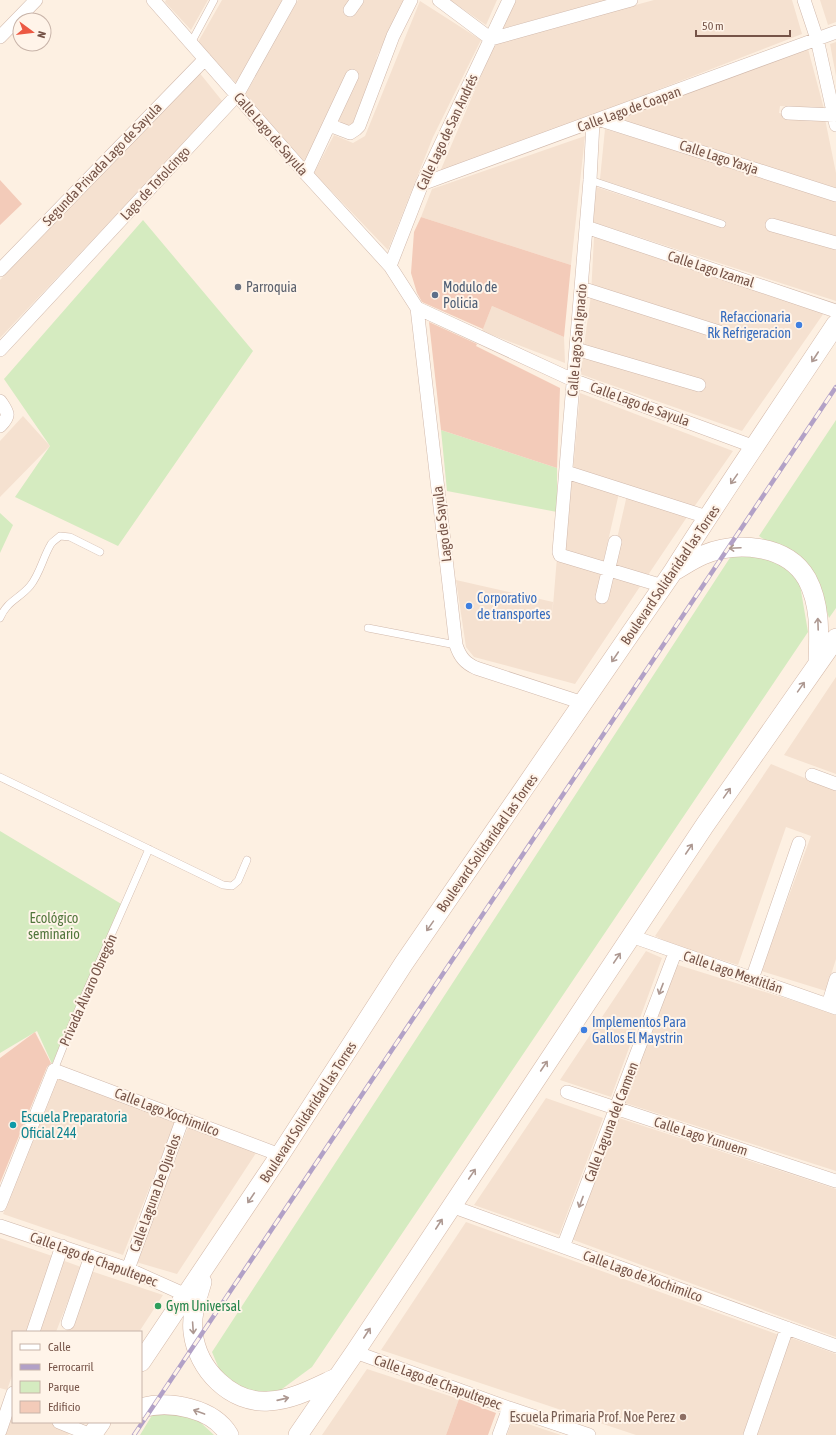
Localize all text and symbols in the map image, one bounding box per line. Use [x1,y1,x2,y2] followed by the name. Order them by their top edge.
[12,12,52,52] north arrow
[696,12,790,38] scale bar
[702,19,724,33] text: 50 m
[35,30,48,39] text: N
[413,71,481,193] street label: Calle Lago de San Andrés
[575,83,683,135] street label: Calle Lago de Coapan
[231,89,311,179] street label: Calle Lago de Sayula
[39,99,165,229] street label: Segunda Privada Lago de Sayula
[678,137,760,177] street label: Calle Lago Yaxja
[117,143,193,223] street label: Lago de Totolcingo
[666,247,757,291] street label: Calle Lago Izamal
[246,279,297,295] place label: Parroquia
[443,279,497,311] place label: Modulo de Policia
[233,282,243,292] marker: Parroquia
[564,283,590,397] street label: Calle Lago San Ignacio
[430,290,440,300] marker: Modulo de Policia
[707,309,791,341] place label: Refaccionaria Rk Refrigeracion
[794,320,804,330] marker: Refaccionaria Rk Refrigeracion
[810,351,819,362] one-way arrow
[588,379,692,429] street label: Calle Lago de Sayula
[730,473,738,484] one-way arrow
[429,485,455,563] street label: Lago de Sayula
[617,502,723,648] street label: Boulevard Solidaridad las Torres
[729,545,742,552] one-way arrow
[477,590,550,622] place label: Corporativo de transportes
[464,601,474,611] marker: Corporativo de transportes
[815,618,822,631] one-way arrow
[611,651,619,662] one-way arrow
[797,681,805,692] one-way arrow
[433,771,541,915] street label: Boulevard Solidaridad las Torres
[723,788,731,799] one-way arrow
[685,844,693,855] one-way arrow
[28,910,80,942] park label: Ecológico seminario
[426,920,434,931] one-way arrow
[56,931,120,1049] street label: Privada Álvaro Obregón
[681,947,785,997] street label: Calle Lago Mextitlán
[612,952,621,963] one-way arrow
[657,983,665,995] one-way arrow
[592,1014,686,1046] place label: Implementos Para Gallos El Maystrin
[579,1025,589,1035] marker: Implementos Para Gallos El Maystrin
[256,1039,360,1185] street label: Boulevard Solidaridad las Torres
[540,1060,549,1071] one-way arrow
[581,1060,641,1184] street label: Calle Laguna del Carmen
[112,1085,222,1139] street label: Calle Lago Xochimilco
[21,1109,128,1141] place label: Escuela Preparatoria Oficial 244
[652,1113,750,1159] street label: Calle Lago Yunuem
[8,1120,18,1130] marker: Escuela Preparatoria Oficial 244
[126,1132,184,1254] street label: Calle Laguna De Ojuelos
[468,1169,476,1180] one-way arrow
[247,1192,255,1203] one-way arrow
[576,1196,584,1208] one-way arrow
[435,1219,443,1230] one-way arrow
[28,1228,161,1290] street label: Calle Lago de Chapultepec
[581,1247,705,1305] street label: Calle Lago de Xochimilco
[166,1298,241,1314] place label: Gym Universal
[153,1301,163,1311] marker: Gym Universal
[190,1321,197,1334] one-way arrow
[364,1327,372,1339] one-way arrow
[12,1331,142,1423] legend
[48,1340,71,1354] text: Calle
[372,1351,505,1413] street label: Calle Lago de Chapultepec
[48,1360,95,1374] text: Ferrocarril
[48,1380,80,1394] text: Parque
[276,1395,289,1402] one-way arrow
[48,1400,81,1414] text: Edificio
[193,1407,205,1415] one-way arrow
[510,1409,675,1425] place label: Escuela Primaria Prof. Noe Perez
[678,1412,688,1422] marker: Escuela Primaria Prof. Noe Perez

